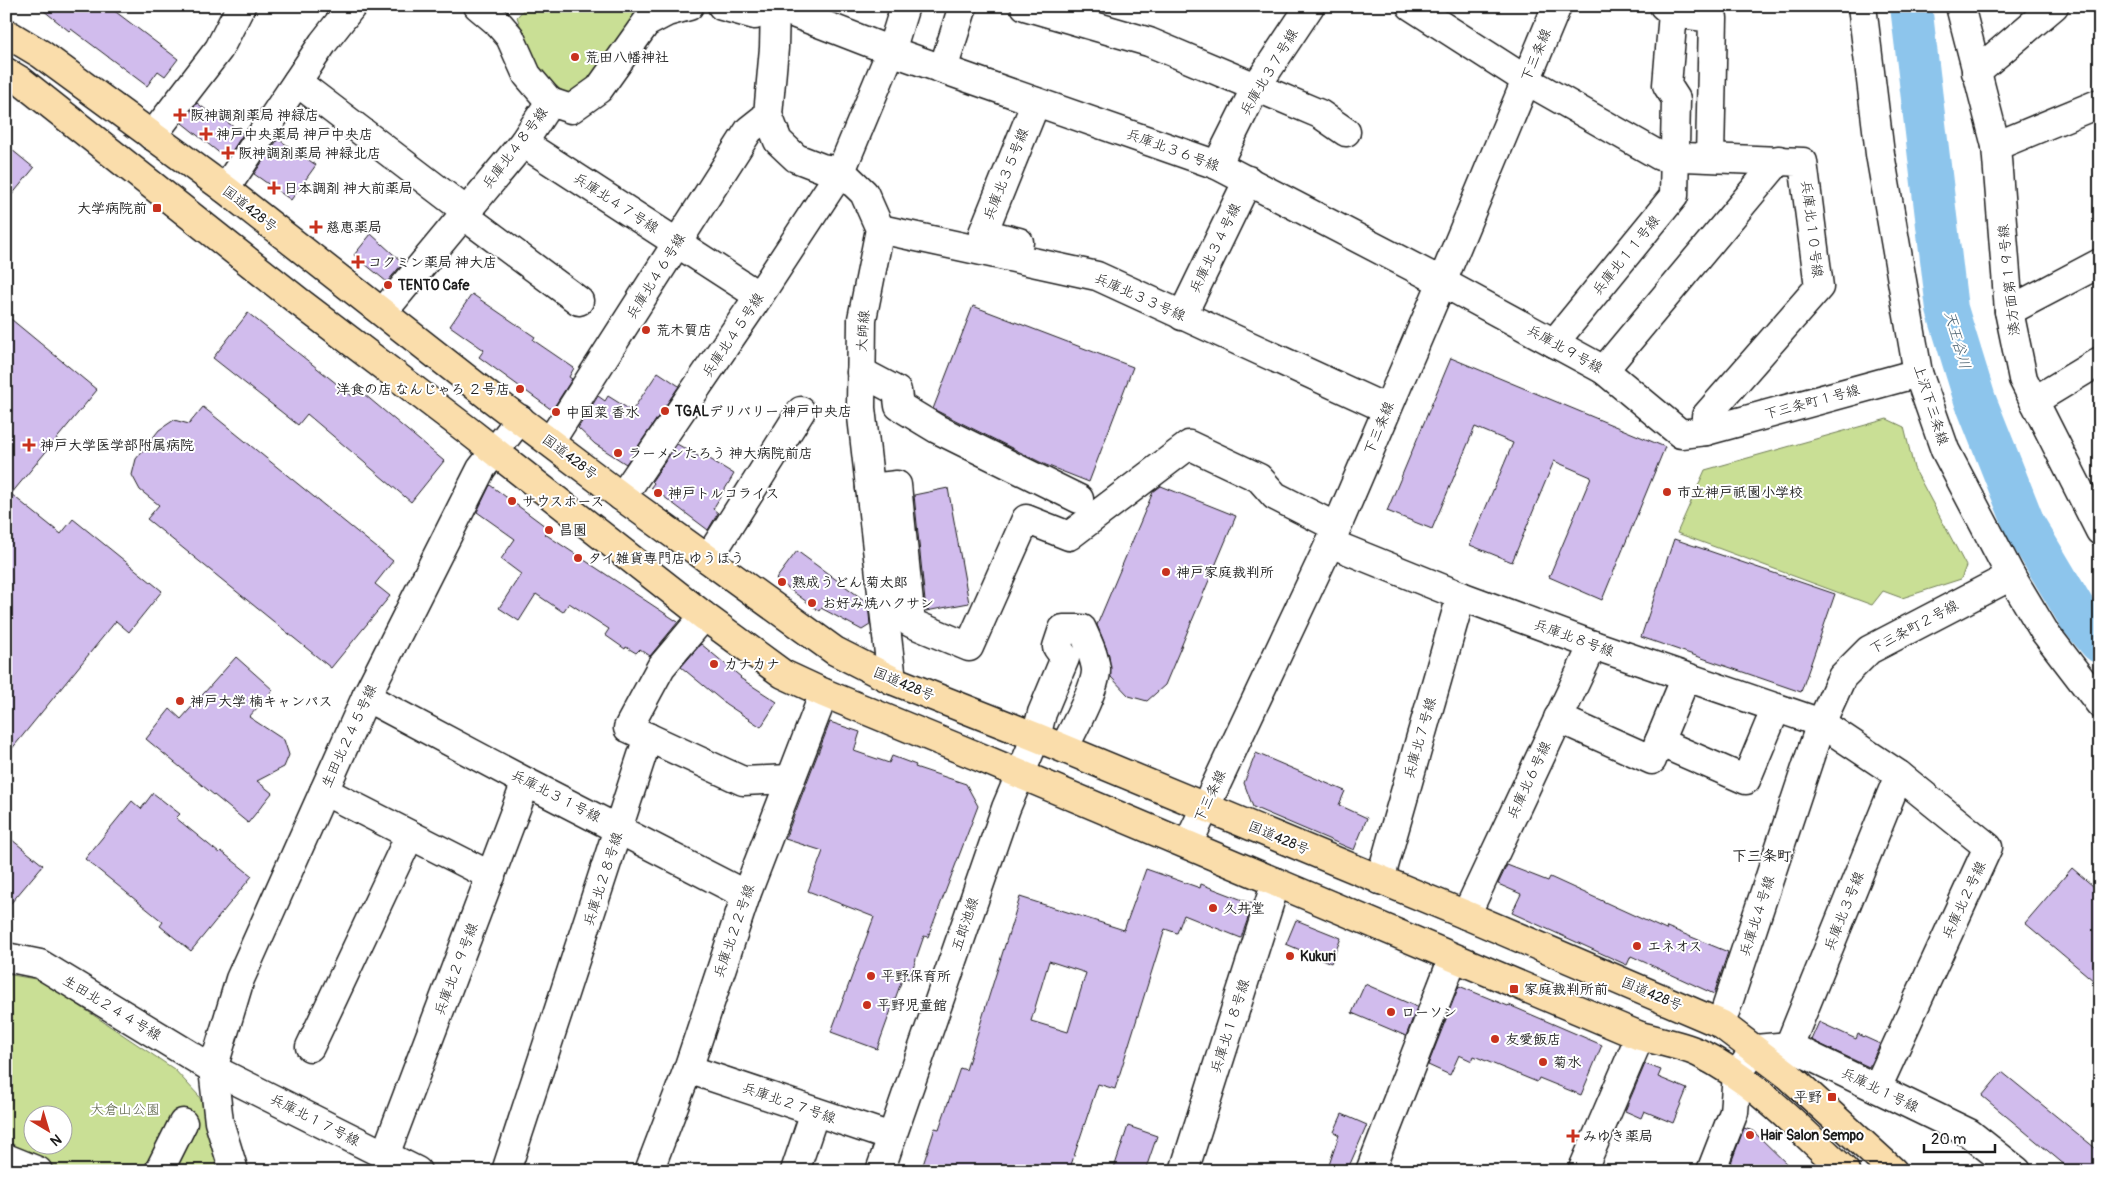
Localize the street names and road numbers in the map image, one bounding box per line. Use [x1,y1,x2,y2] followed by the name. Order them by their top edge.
[1236,26,1302,118] street label: 兵庫北３７号線
[1517,26,1555,84] street label: 下三条線
[479,104,551,192] street label: 兵庫北４８号線
[980,125,1032,223] street label: 兵庫北３５号線
[1124,125,1222,175] street label: 兵庫北３６号線
[570,169,662,237] street label: 兵庫北４７号線
[1798,179,1826,279] street label: 兵庫北１０号線
[219,182,281,236] street label: 国道428号
[1186,200,1244,296] street label: 兵庫北３４号線
[1589,212,1663,298] street label: 兵庫北１１号線
[1995,223,2023,337] street label: 湊方面第１９号線
[623,230,689,322] street label: 兵庫北４６号線
[1092,269,1188,325] street label: 兵庫北３３号線
[699,290,767,380] street label: 兵庫北４５号線
[853,309,873,353] street label: 大師線
[1524,321,1606,377] street label: 兵庫北９号線
[1910,362,1952,448] street label: 上沢下三条線
[1762,381,1862,423] street label: 下三条町１号線
[1360,399,1398,457] street label: 下三条線
[539,431,601,483] street label: 国道428号
[1867,596,1961,658] street label: 下三条町２号線
[1532,616,1616,660] street label: 兵庫北８号線
[871,663,937,705] street label: 国道428号
[318,682,380,790] street label: 生田北２４５号線
[1400,695,1440,781] street label: 兵庫北７号線
[1504,738,1554,822] street label: 兵庫北６号線
[508,766,604,826] street label: 兵庫北３１号線
[1190,767,1230,825] street label: 下三条線
[1246,817,1312,859] street label: 国道428号
[580,830,626,928] street label: 兵庫北２８号線
[1939,858,1989,942] street label: 兵庫北２号線
[1820,869,1868,953] street label: 兵庫北３号線
[1736,873,1778,959] street label: 兵庫北４号線
[710,882,758,980] street label: 兵庫北２２号線
[948,895,982,953] street label: 五郎池線
[431,920,481,1018] street label: 兵庫北２９号線
[60,972,164,1044] street label: 生田北２４４号線
[1619,973,1685,1015] street label: 国道428号
[1207,977,1253,1075] street label: 兵庫北１８号線
[1839,1064,1921,1116] street label: 兵庫北１号線
[740,1079,838,1127] street label: 兵庫北２７号線
[267,1090,363,1150] street label: 兵庫北１７号線

